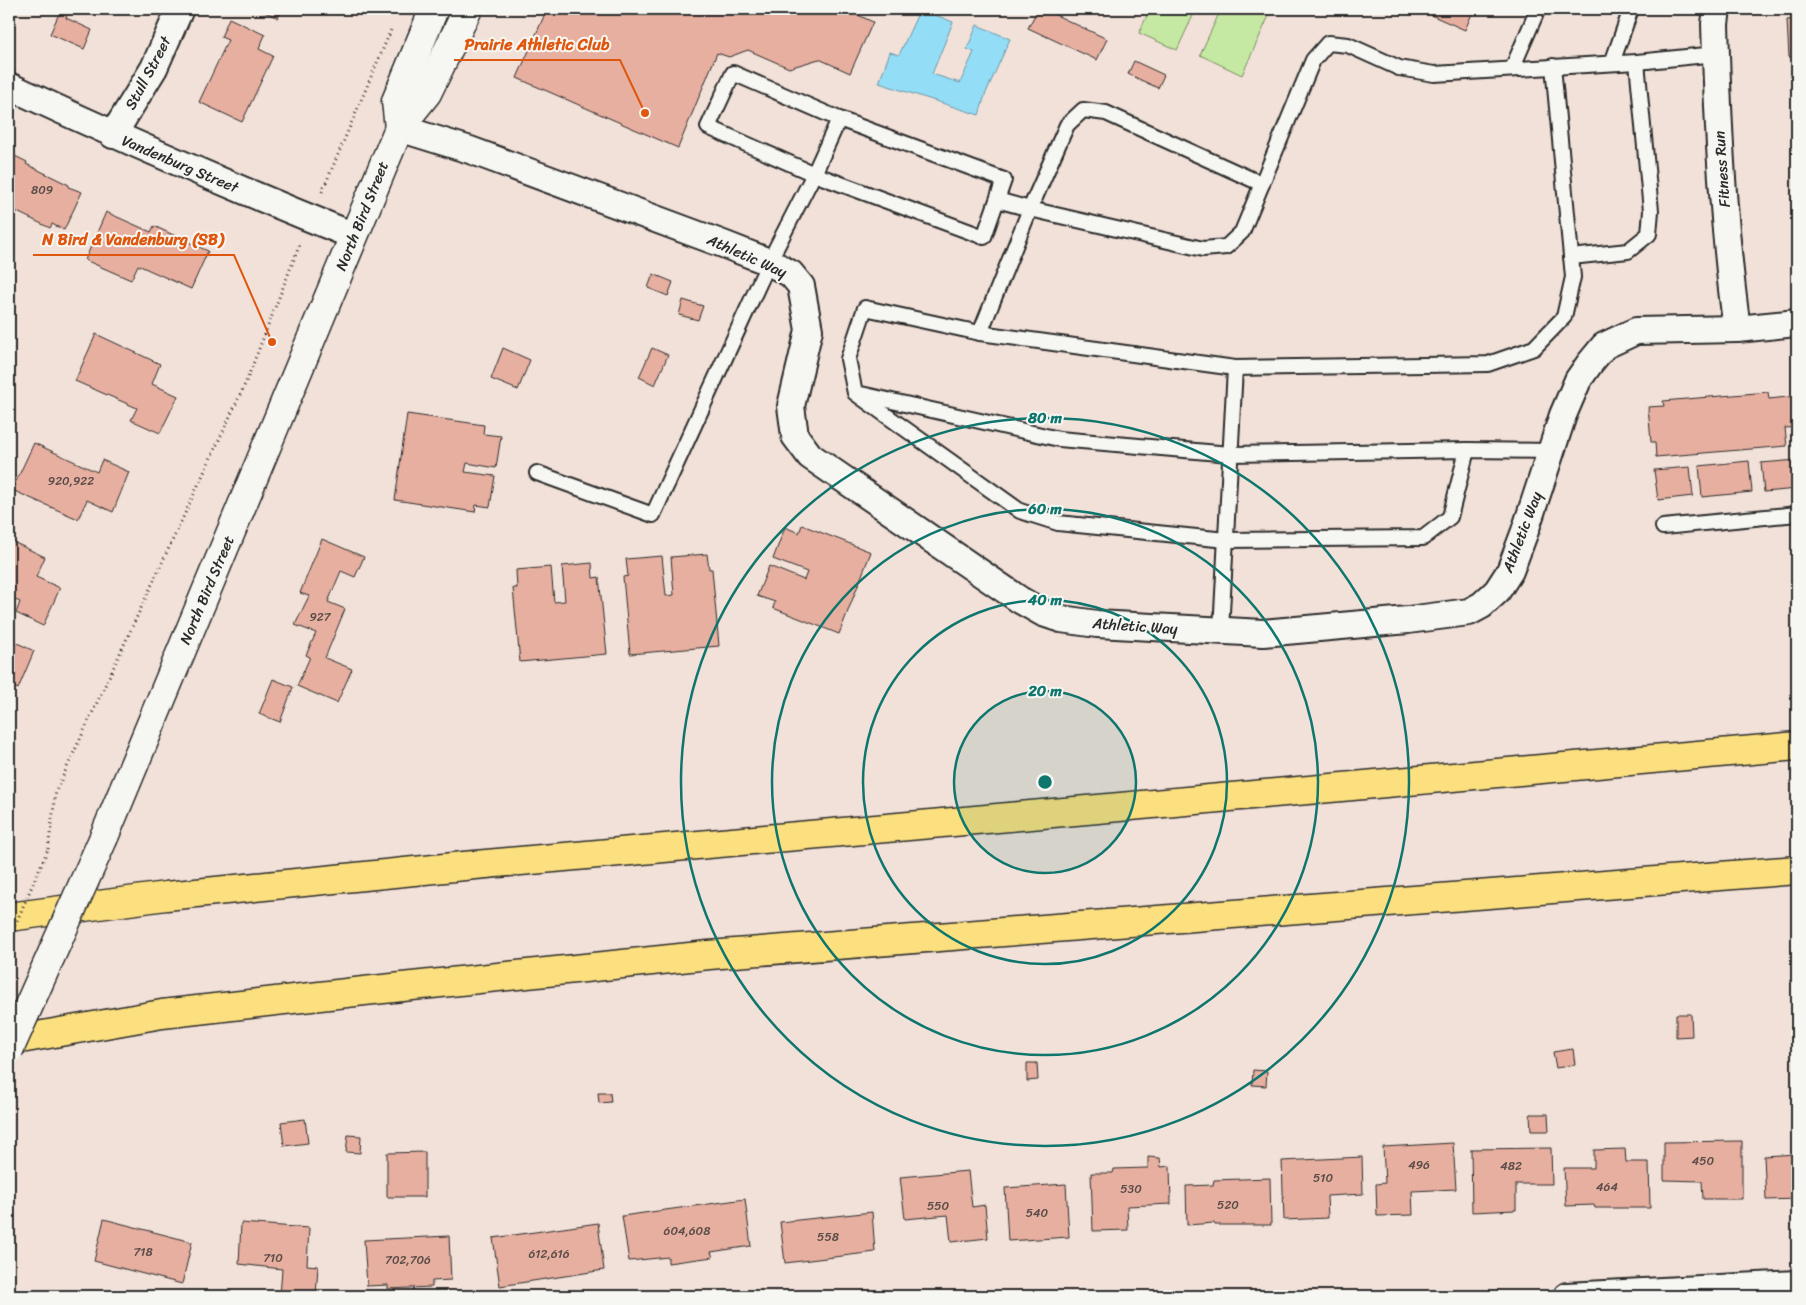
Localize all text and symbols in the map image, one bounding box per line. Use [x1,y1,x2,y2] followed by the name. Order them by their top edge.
[454,29,620,60] callout: Prairie Athletic Club
[465,30,610,59] text: Prairie Athletic Club
[118,31,179,114] street label: Stull Street
[118,128,243,201] street label: Vandenburg Street
[1706,130,1738,208] street label: Fitness Run
[328,157,396,275] street label: North Bird Street
[31,179,53,201] house number: 809
[33,224,234,255] callout: N Bird & Vandenburg (SB)
[41,225,225,254] text: N Bird & Vandenburg (SB)
[702,226,791,285] street label: Athletic Way
[1027,405,1062,431] text: 80 m
[48,470,94,492] house number: 920,922
[1494,487,1549,577] street label: Athletic Way
[1027,496,1062,522] text: 60 m
[172,531,242,649] street label: North Bird Street
[1027,587,1063,613] text: 40 m
[309,606,332,628] house number: 927
[1091,610,1179,642] street label: Athletic Way
[1027,678,1062,704] text: 20 m
[1036,773,1054,791] centre of rings
[1692,1150,1715,1172] house number: 450
[1408,1154,1430,1176] house number: 496
[1500,1155,1522,1177] house number: 482
[1313,1167,1333,1189] house number: 510
[1596,1176,1618,1198] house number: 464
[1120,1178,1142,1200] house number: 530
[1217,1194,1239,1216] house number: 520
[927,1195,950,1217] house number: 550
[1026,1202,1049,1224] house number: 540
[664,1220,710,1242] house number: 604,608
[817,1226,839,1248] house number: 558
[133,1241,153,1263] house number: 718
[529,1243,570,1265] house number: 612,616
[263,1247,283,1269] house number: 710
[385,1249,431,1271] house number: 702,706

